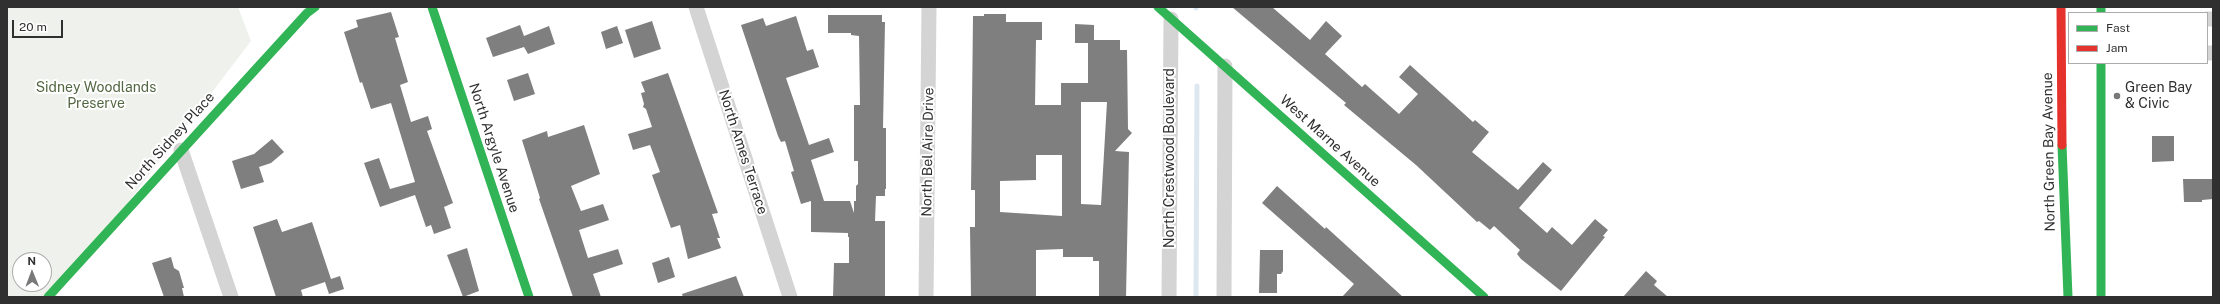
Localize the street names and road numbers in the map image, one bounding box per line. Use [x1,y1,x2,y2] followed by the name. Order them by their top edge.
[1162,68,1178,248] street label: North Crestwood Boulevard
[2039,72,2059,232] street label: North Green Bay Avenue
[465,81,523,215] street label: North Argyle Avenue
[715,87,771,217] street label: North Ames Terrace
[918,87,938,217] street label: North Bel Aire Drive
[122,89,218,193] street label: North Sidney Place
[1276,91,1384,191] street label: West Marne Avenue

